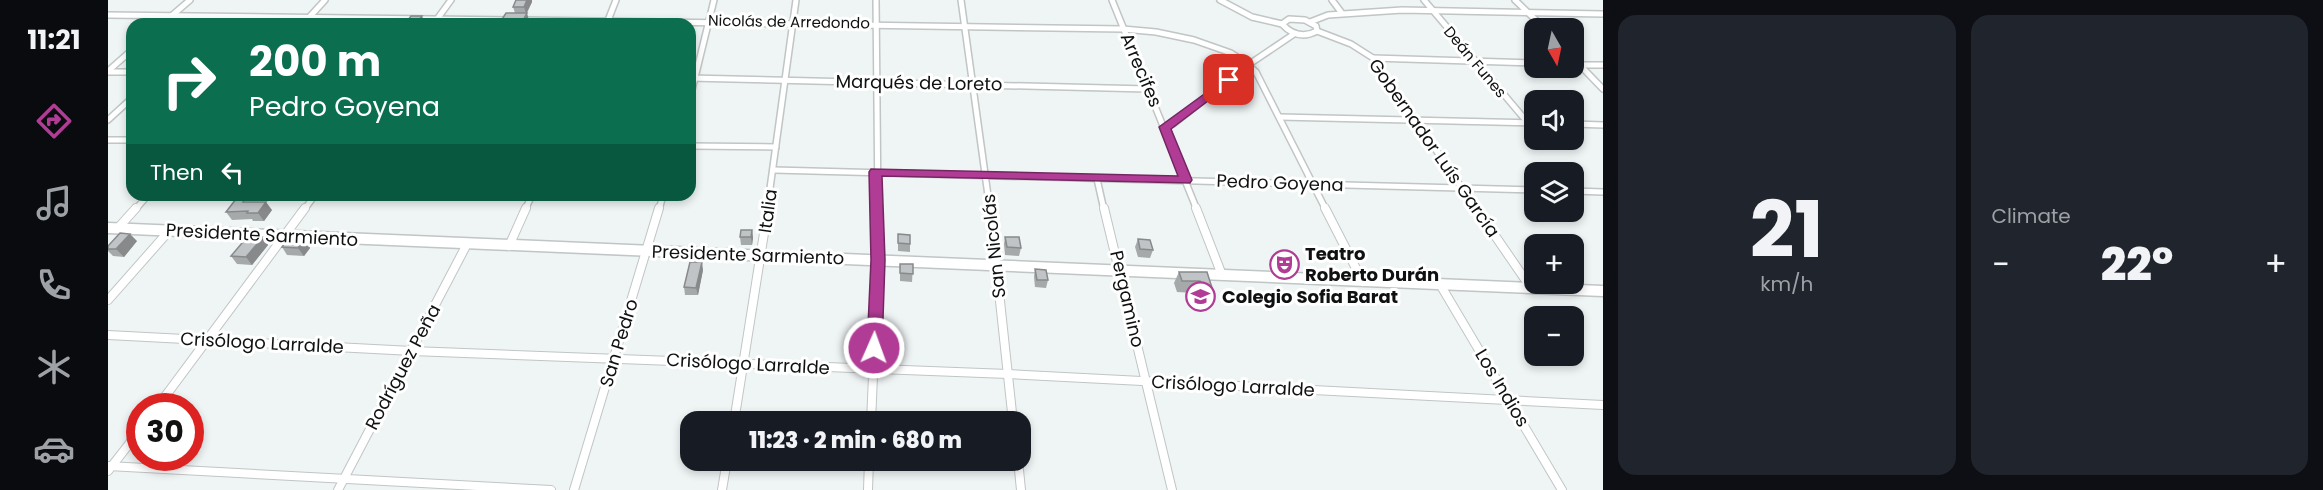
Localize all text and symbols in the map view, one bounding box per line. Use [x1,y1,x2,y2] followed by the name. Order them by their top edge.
[708,10,870,33] street label: Nicolás de Arredondo
[1524,18,1584,78] north arrow
[1524,18,1584,366] map controls
[27,21,81,58] text: 11:21
[1439,21,1512,102] street label: Deán Funes
[1115,29,1168,111] street label: Arrecifes
[249,32,381,91] text: 200 m
[150,42,228,120] icon: right
[1363,53,1506,242] street label: Gobernador Luís García
[1203,54,1254,105] pin
[1212,63,1245,96] icon: arrive
[835,69,1003,96] street label: Marqués de Loreto
[249,88,440,125] text: Pedro Goyena
[1524,90,1584,150] button: sound
[33,100,75,142] icon: directions
[216,156,249,189] icon: left
[150,157,204,188] text: Then
[1524,162,1584,222] button: layers
[1216,168,1344,197] street label: Pedro Goyena
[1750,175,1824,284] text: 21
[33,182,75,224] icon: music
[752,187,783,235] street label: Italia
[976,193,1011,299] street label: San Nicolás
[1992,202,2071,230] text: Climate
[165,217,359,252] street label: Presidente Sarmiento
[2101,233,2173,296] text: 22°
[1524,234,1584,294] button: +
[651,239,845,270] street label: Presidente Sarmiento
[1305,241,1439,287] place label: Teatro Roberto Durán
[1992,241,2010,288] text: −
[2264,241,2287,288] text: +
[1104,248,1151,350] street label: Pergamino
[1268,248,1300,280] theatre icon: Teatro Roberto Durán
[33,264,75,306] icon: phone
[1760,270,1813,298] text: km/h
[1185,281,1217,313] school or university icon: Colegio Sofia Barat
[1222,284,1398,309] place label: Colegio Sofia Barat
[593,296,644,390] street label: San Pedro
[359,300,446,434] street label: Rodríguez Peña
[1524,306,1584,366] button: −
[842,316,906,380] position arrow
[180,326,344,359] street label: Crisólogo Larralde
[1469,344,1536,431] street label: Los Indios
[33,346,75,388] icon: climate
[666,347,830,380] street label: Crisólogo Larralde
[1151,369,1315,402] street label: Crisólogo Larralde
[126,393,204,471] speed limit sign: 30
[749,425,962,456] text: 11:23 · 2 min · 680 m
[33,428,75,470] icon: car

